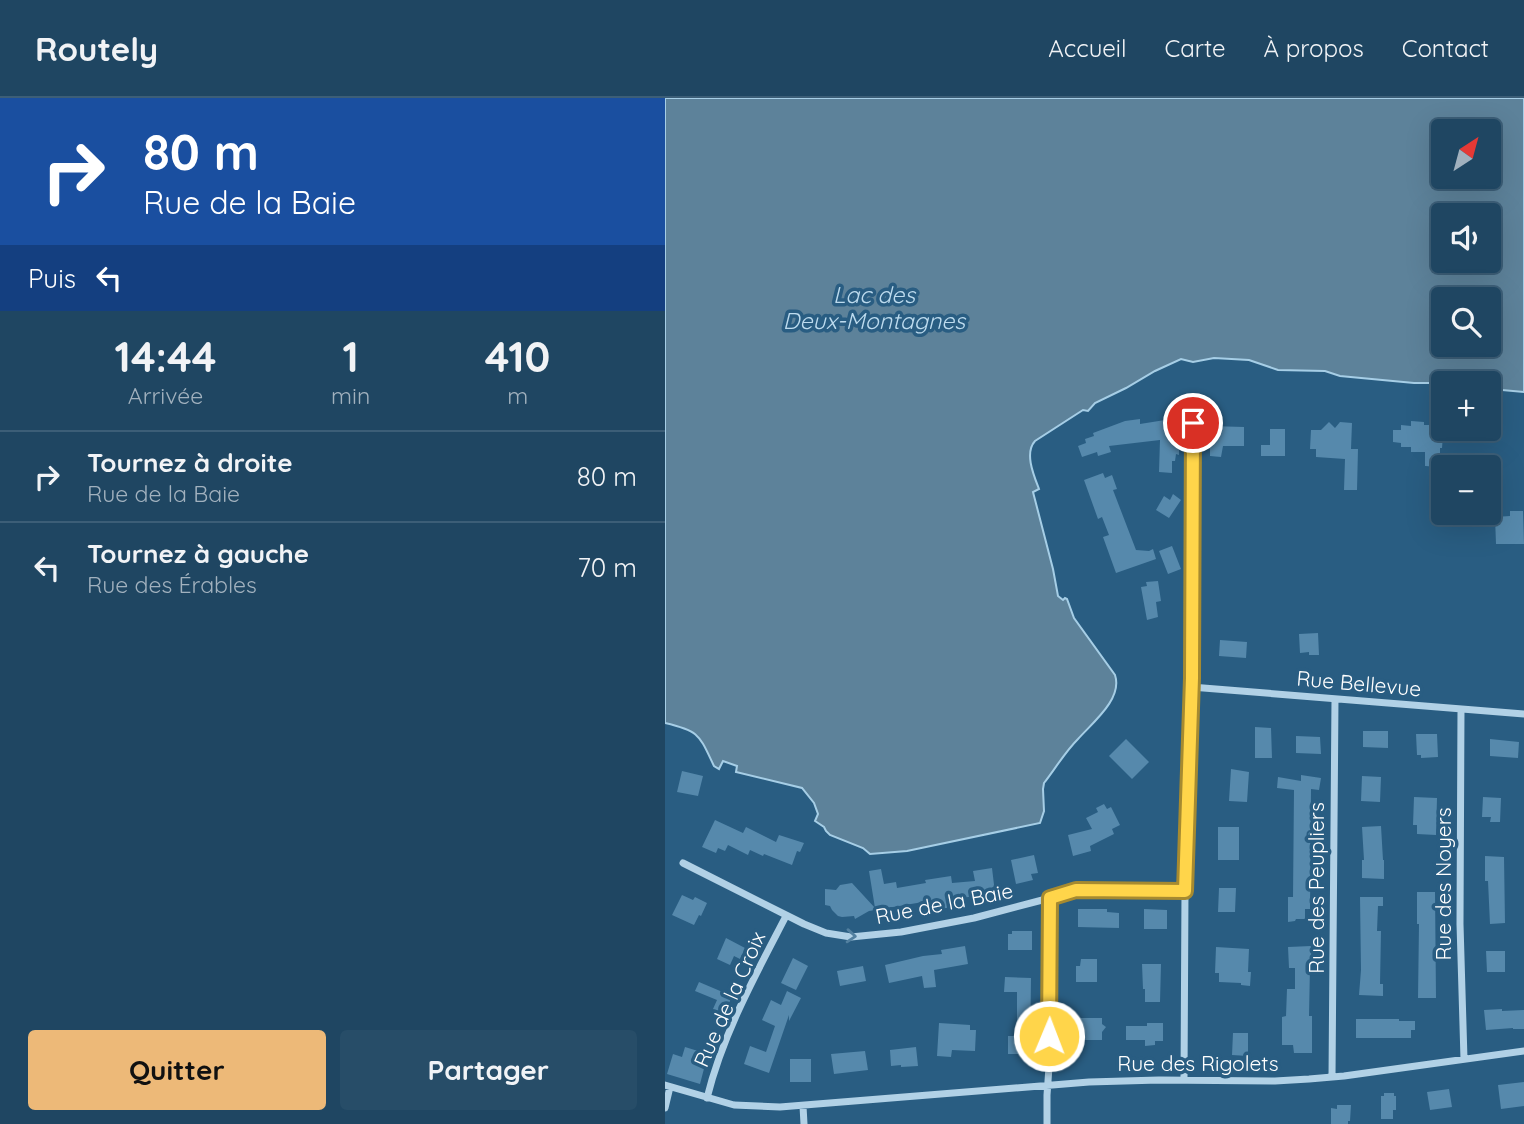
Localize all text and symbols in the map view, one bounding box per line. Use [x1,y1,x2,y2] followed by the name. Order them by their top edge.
[35,28,158,69] text: Routely
[1048,33,1127,63] text: Accueil
[1165,33,1226,63] text: Carte
[1264,33,1364,63] text: À propos
[1402,33,1489,63] text: Contact
[1431,119,1501,189] north arrow
[1431,119,1501,525] map controls
[143,121,259,182] text: 80 m
[28,126,119,217] icon: right
[143,182,356,222] text: Rue de la Baie
[1431,203,1501,273] button: sound
[90,259,128,297] icon: left
[28,262,76,295] text: Puis
[783,280,967,335] water label: Lac des Deux-Montagnes
[1431,287,1501,357] button: search
[115,330,216,383] text: 14:44
[342,330,359,383] text: 1
[485,330,550,383] text: 410
[1431,371,1501,441] button: +
[128,381,203,410] text: Arrivée
[331,381,370,410] text: min
[507,381,528,410] text: m
[1163,393,1223,453] pin
[1174,404,1212,442] icon: arrive
[87,446,292,479] text: Tournez à droite
[1431,455,1501,525] button: −
[28,458,66,496] icon: right
[577,460,637,493] text: 80 m
[87,479,240,508] text: Rue de la Baie
[87,537,309,570] text: Tournez à gauche
[28,549,66,587] icon: left
[577,551,637,584] text: 70 m
[87,570,257,599] text: Rue des Érables
[1296,665,1422,701] street label: Rue Bellevue
[1303,802,1329,974] street label: Rue des Peupliers
[1430,807,1456,961] street label: Rue des Noyers
[873,877,1015,929] street label: Rue de la Baie
[687,927,771,1071] street label: Rue de la Croix
[846,928,857,943] one-way arrow
[1012,999,1086,1073] position arrow
[28,1030,326,1110] button: Quitter
[340,1030,637,1110] button: Partager
[1117,1050,1279,1076] street label: Rue des Rigolets

